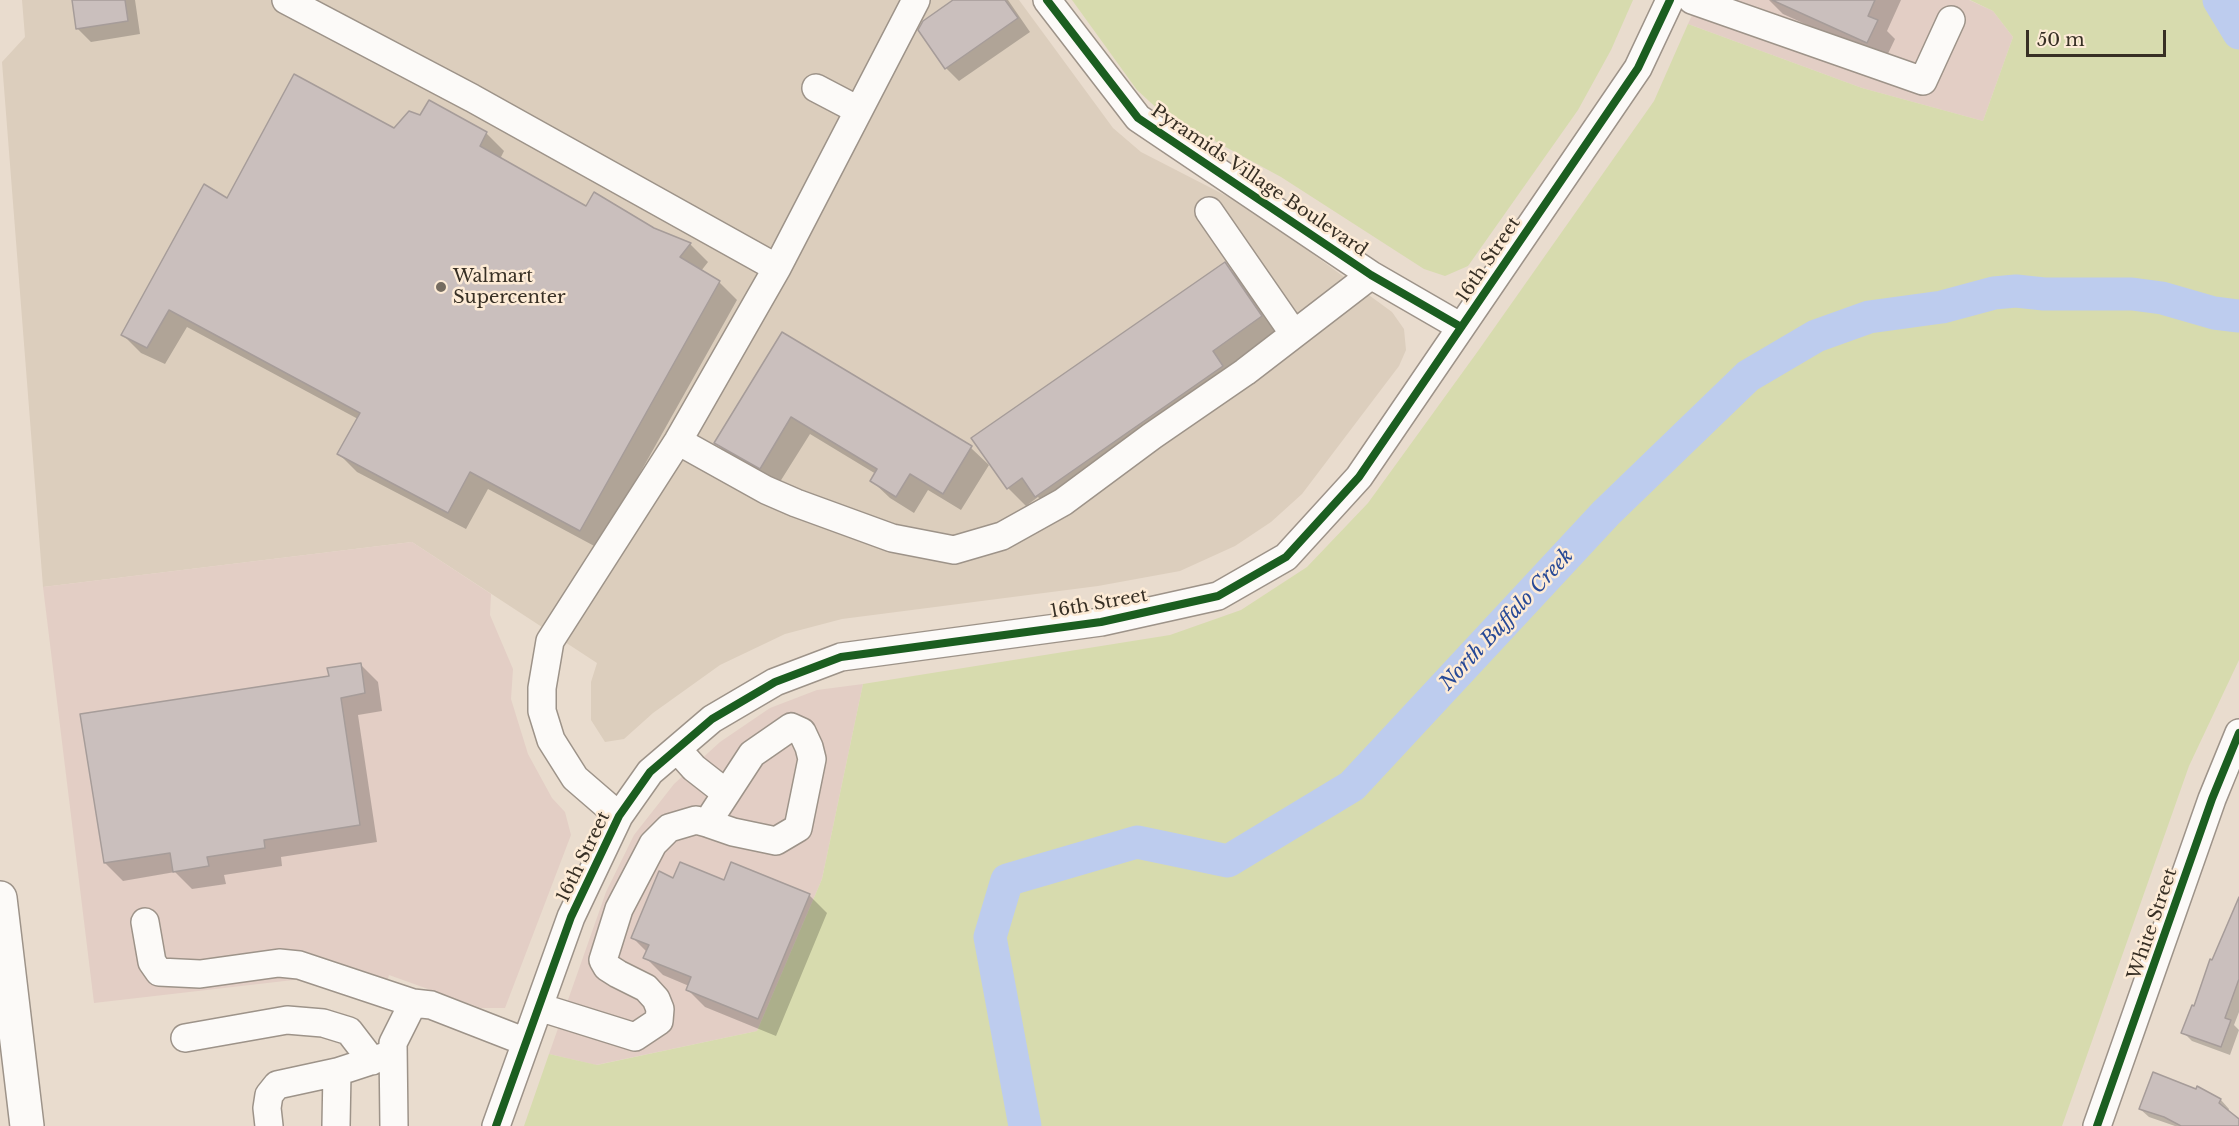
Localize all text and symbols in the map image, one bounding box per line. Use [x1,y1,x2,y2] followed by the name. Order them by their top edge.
[2029,18,2168,56] scale bar
[2037,29,2085,51] text: 50 m
[1147,100,1371,262] street label: Pyramids Village Boulevard
[1453,213,1525,307] street label: 16th Street
[453,266,566,308] place label: Walmart Supercenter
[434,280,448,294] marker: Walmart Supercenter
[1435,544,1579,696] water label: North Buffalo Creek
[1049,585,1149,623] street label: 16th Street
[553,808,615,906] street label: 16th Street
[2124,865,2182,983] street label: White Street

